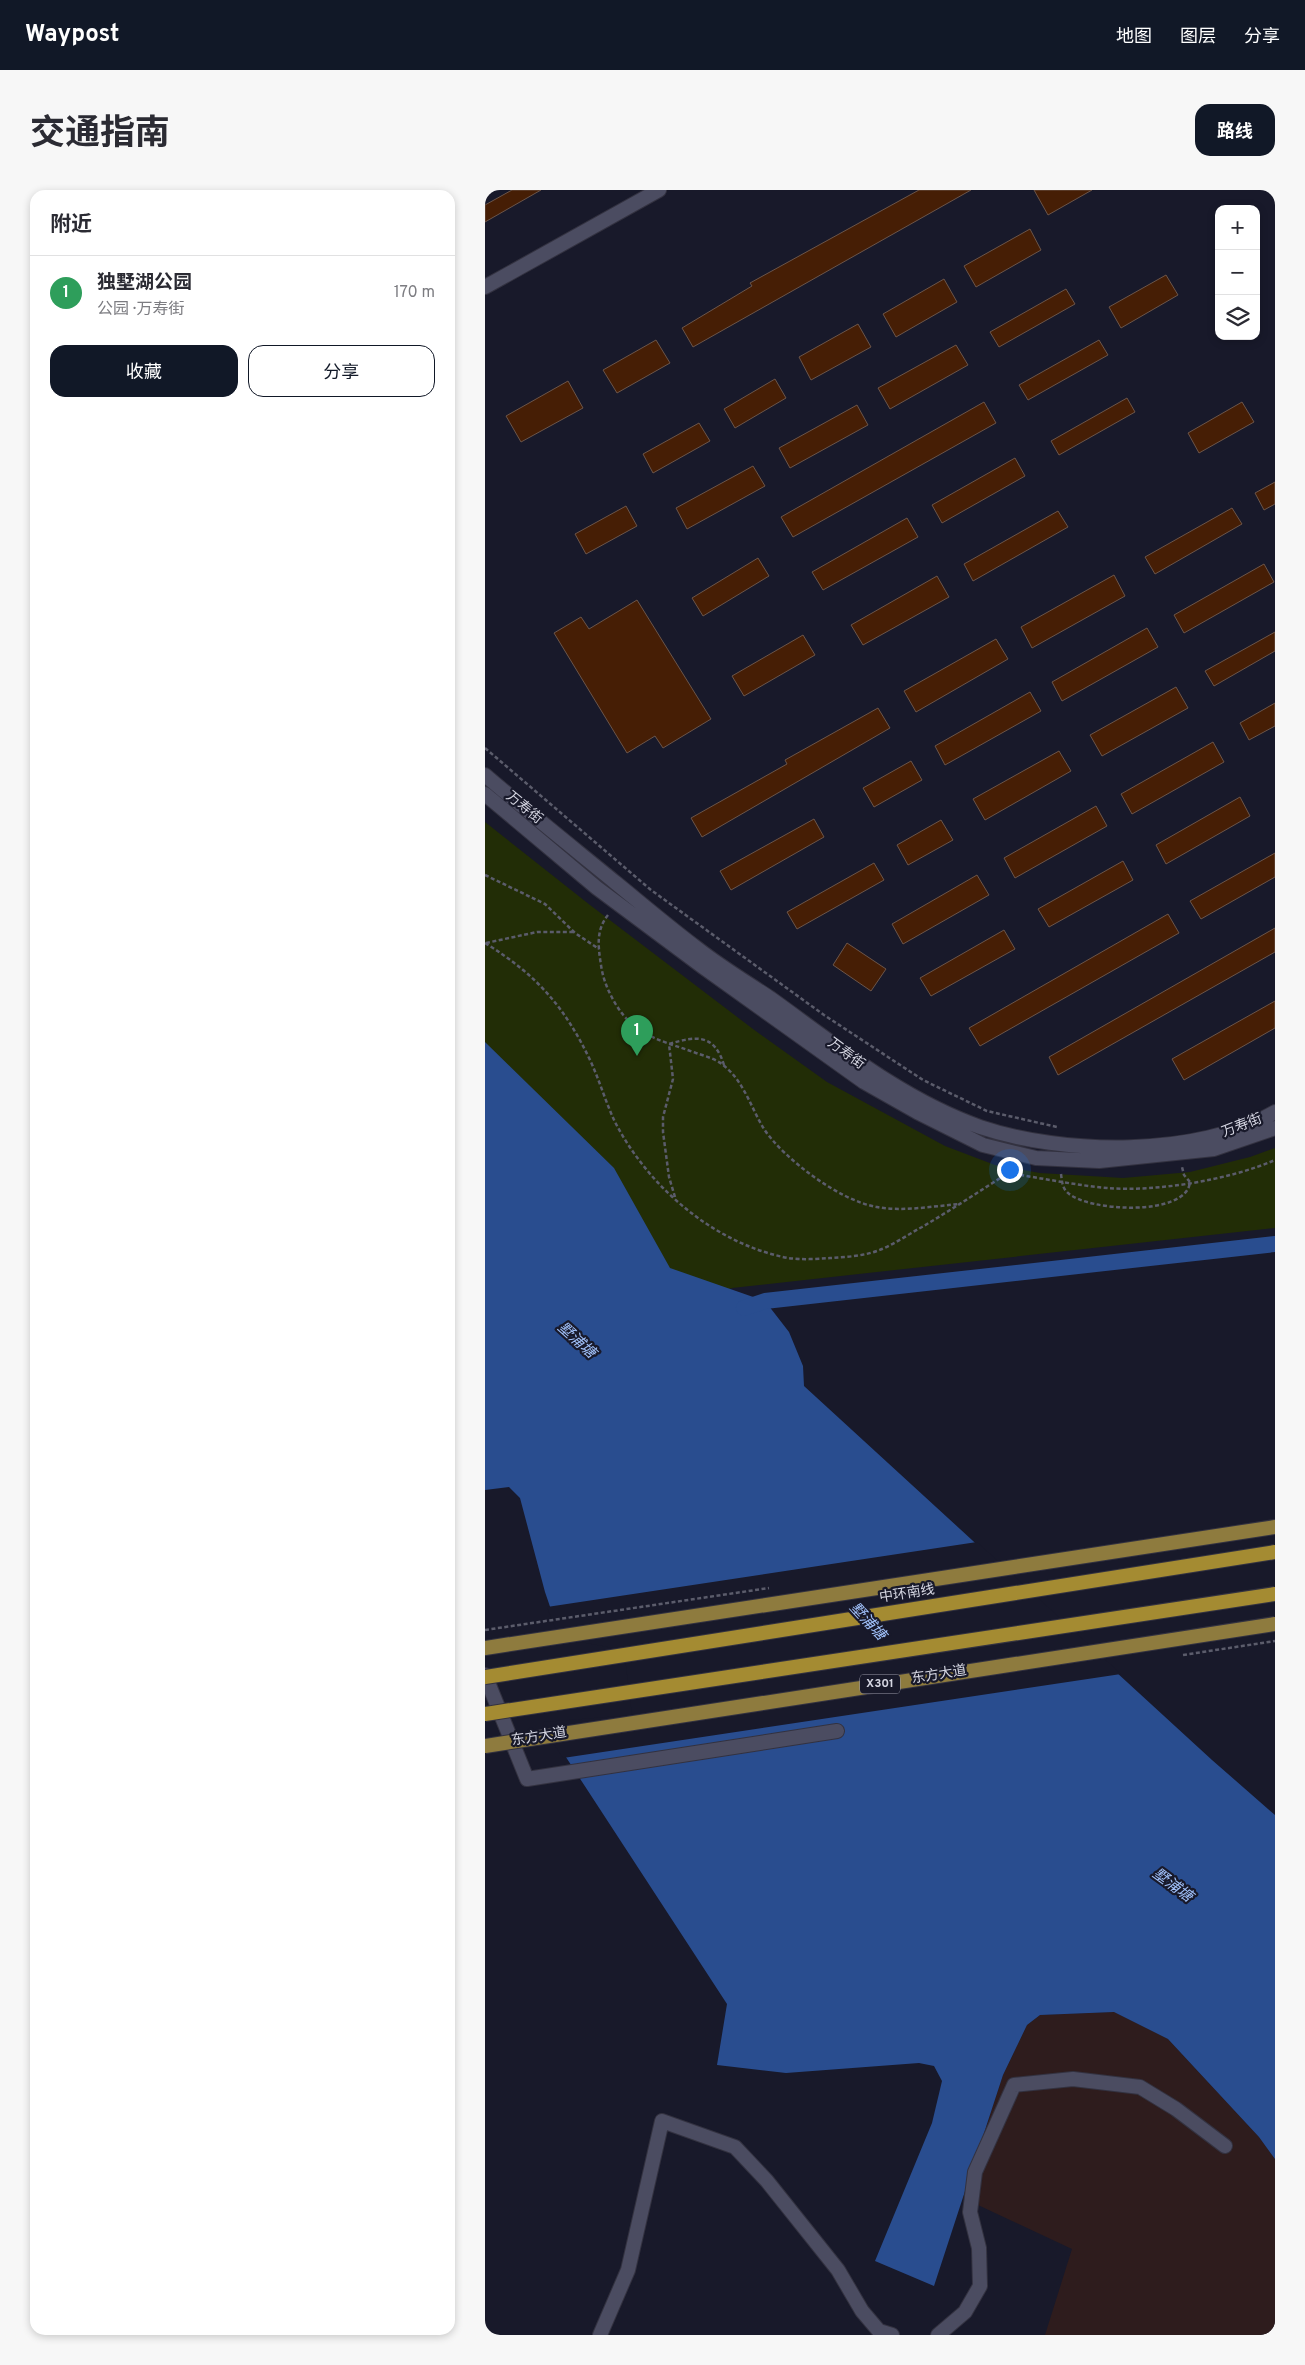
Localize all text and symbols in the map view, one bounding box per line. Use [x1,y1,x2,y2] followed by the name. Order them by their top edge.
[25,20,119,50] text: Waypost
[1116,26,1152,49] text: 地图
[1180,26,1216,49] text: 图层
[1244,26,1280,49] text: 分享
[1195,104,1275,156] button: 路线
[30,113,170,157] text: 交通指南
[1215,205,1260,340] map controls
[1215,205,1260,250] button: +
[50,212,92,239] text: 附近
[1215,250,1260,295] button: −
[97,271,192,295] text: 独墅湖公园
[63,283,69,303] text: 1
[394,283,435,303] text: 170 m
[1215,295,1260,340] button: layers
[97,300,185,320] text: 公园 · 万寿街
[50,345,238,397] button: 收藏
[248,345,435,397] button: 分享
[502,787,546,828] street label: 万寿街
[621,1015,653,1056] pin: 1
[824,1034,869,1073] street label: 万寿街
[1219,1110,1265,1141] street label: 万寿街
[997,1157,1023,1183] your location
[553,1319,601,1365] water label: 墅浦塘
[878,1581,936,1607] street label: 中环南线
[845,1599,891,1647] water label: 墅浦塘
[910,1662,968,1688] street label: 东方大道
[860,1675,900,1694] road number: X301
[510,1724,568,1750] street label: 东方大道
[1148,1865,1198,1909] water label: 墅浦塘

